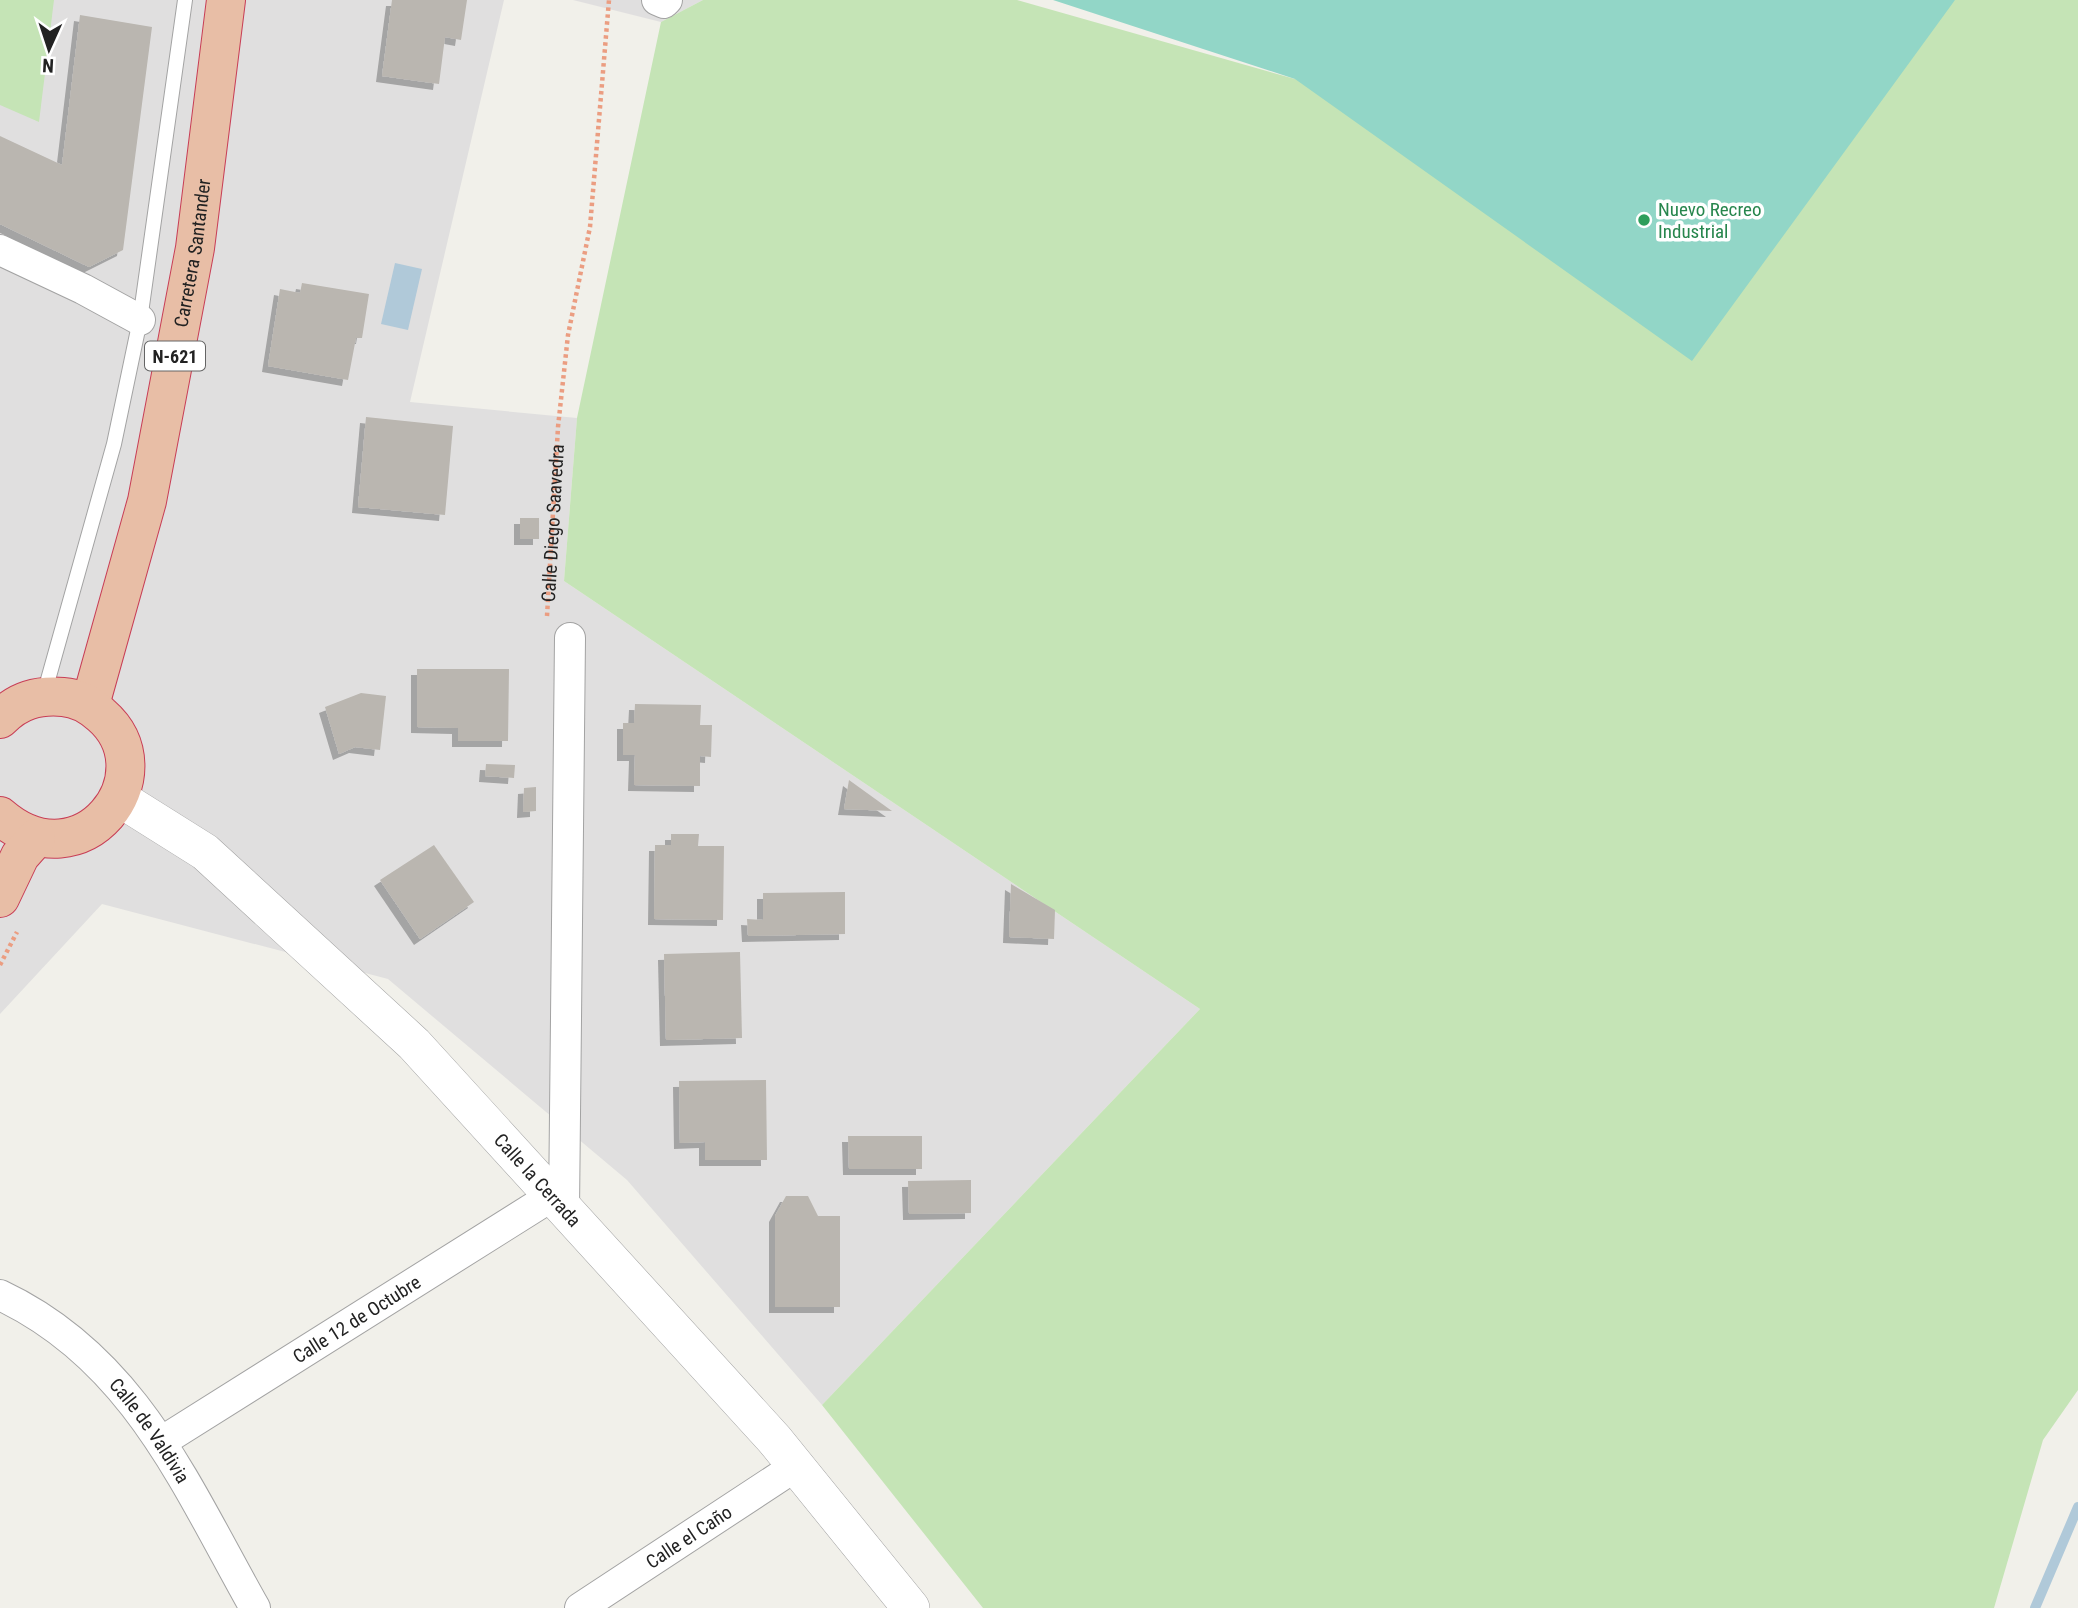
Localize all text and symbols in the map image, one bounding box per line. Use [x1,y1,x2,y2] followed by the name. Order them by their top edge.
[14,14,84,84] north arrow
[42,54,55,77] text: N
[169,177,215,329] street label: Carretera Santander
[1658,198,1761,243] place label: Nuevo Recreo Industrial
[1636,212,1652,228] marker: Nuevo Recreo Industrial
[145,342,205,370] road number: N-621
[536,444,568,603] street label: Calle Diego Saavedra
[489,1128,586,1231] street label: Calle la Cerrada
[288,1270,425,1368] street label: Calle 12 de Octubre
[105,1373,195,1487] street label: Calle de Valdivia
[641,1500,736,1573] street label: Calle el Caño

